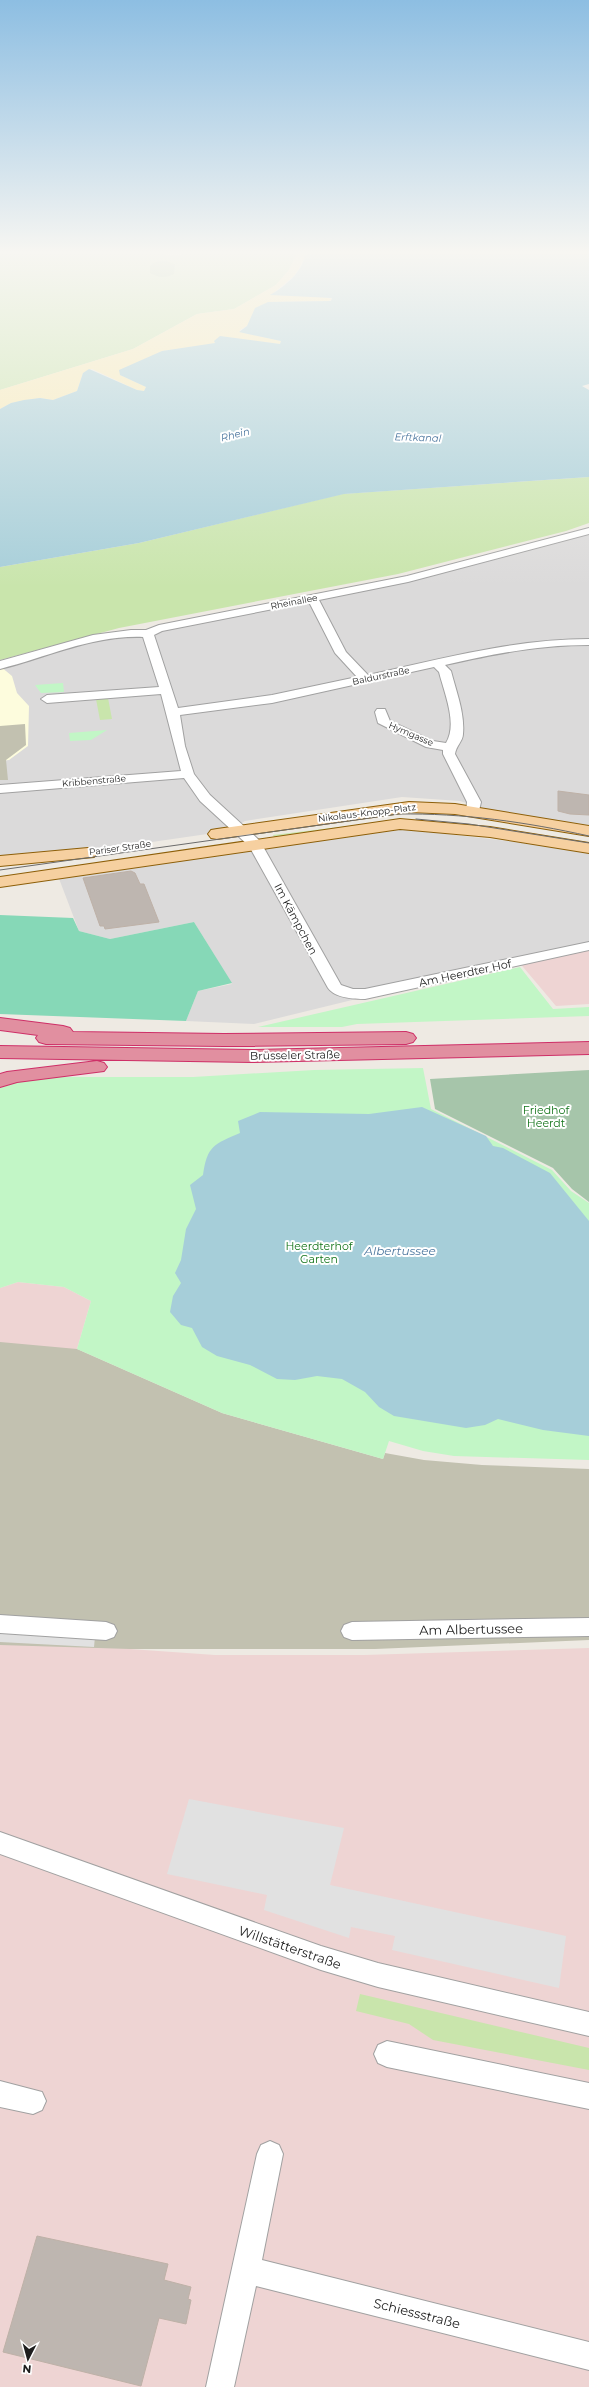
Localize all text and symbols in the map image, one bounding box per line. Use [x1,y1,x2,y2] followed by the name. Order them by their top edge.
[219,425,251,444] water label: Rhein
[394,430,442,445] water label: Erftkanal
[270,591,319,611] street label: Rheinallee
[351,664,411,687] street label: Baldurstraße
[387,719,436,748] street label: Hymgasse
[62,772,127,789] street label: Kribbenstraße
[317,801,417,824] street label: Nikolaus-Knopp-Platz
[88,838,152,857] street label: Pariser Straße
[271,881,321,957] street label: Im Kämpchen
[418,956,514,990] street label: Am Heerdter Hof
[250,1047,340,1063] street label: Brüsseler Straße
[523,1103,570,1130] park label: Friedhof Heerdt
[285,1239,354,1266] park label: Heerdterhof Garten
[363,1243,436,1258] water label: Albertussee
[419,1620,523,1638] street label: Am Albertussee
[237,1922,344,1972] street label: Willstätterstraße
[372,2295,462,2332] street label: Schiessstraße
[8,2339,48,2379] north arrow
[22,2362,32,2376] text: N

